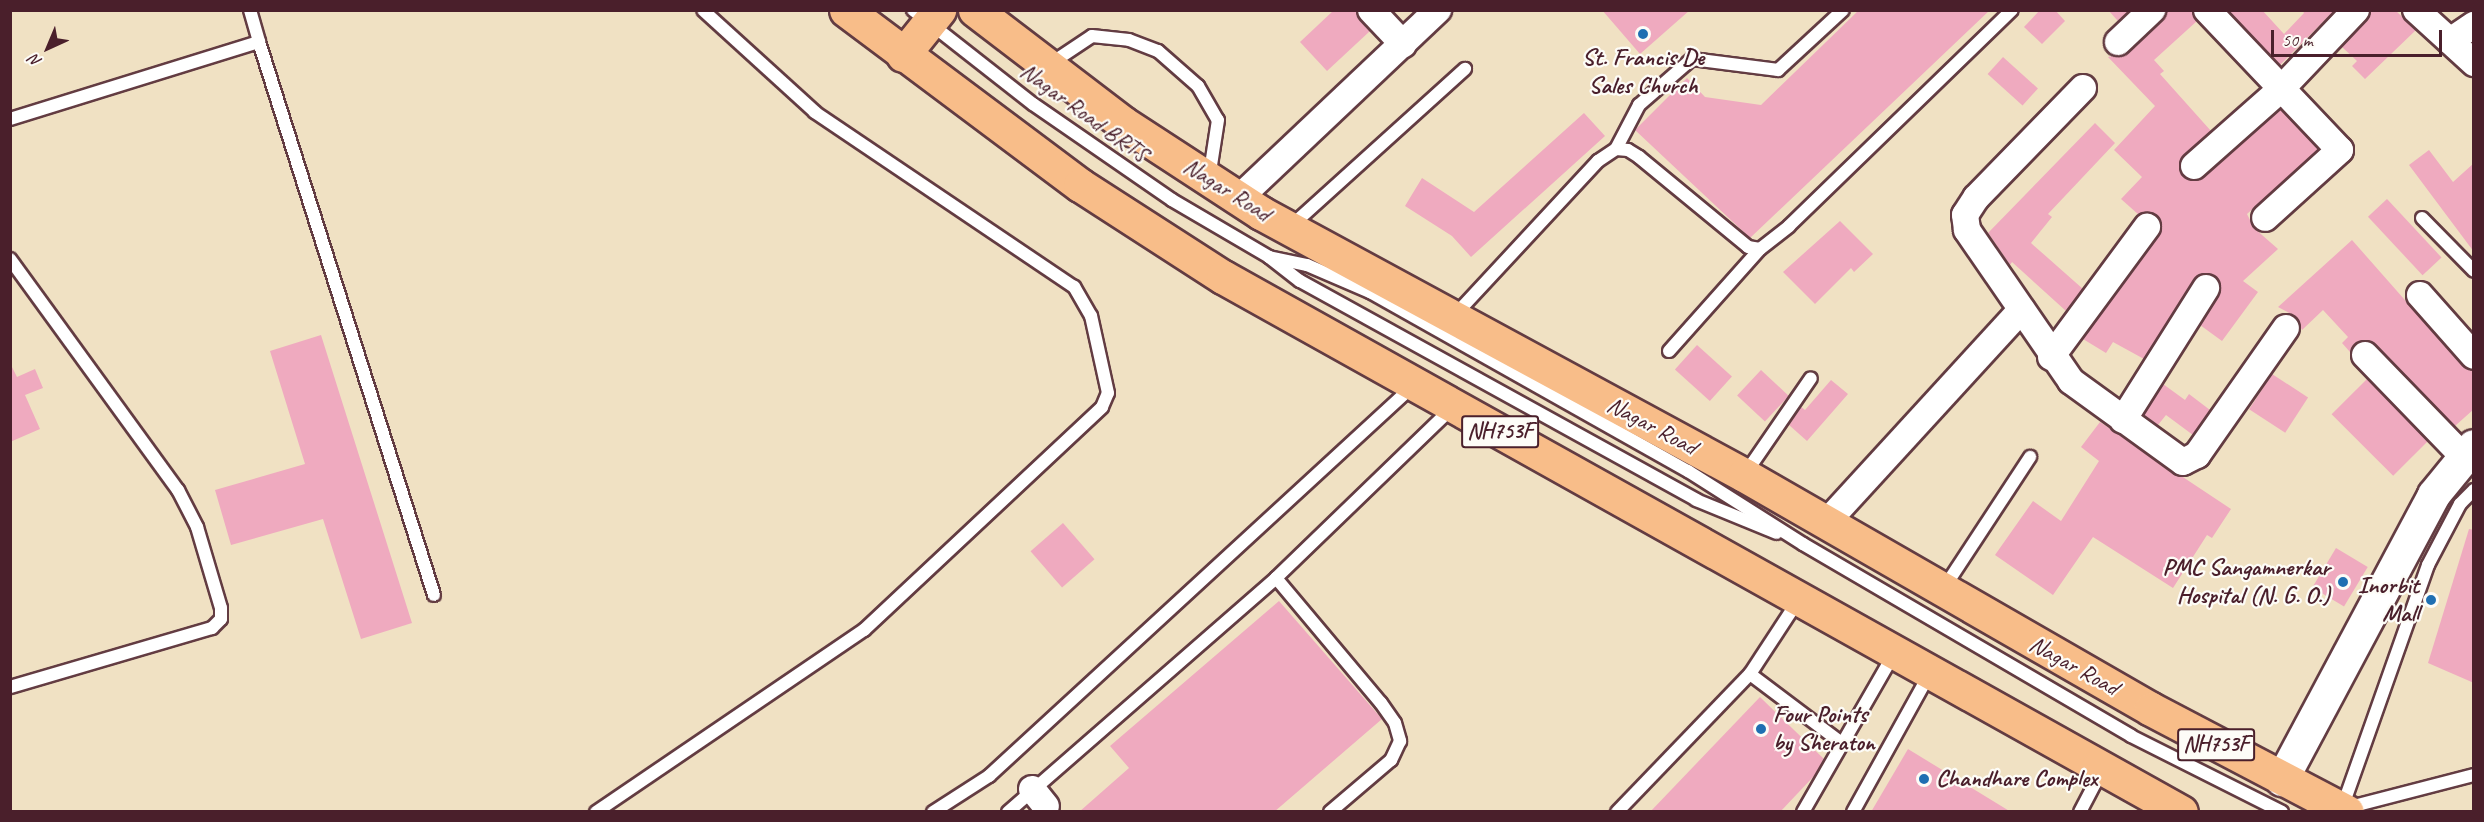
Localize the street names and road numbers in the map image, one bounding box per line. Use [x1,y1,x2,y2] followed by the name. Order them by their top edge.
[1015,57,1153,169] street label: Nagar Road BRTS
[1178,152,1276,228] street label: Nagar Road
[1602,390,1702,462] street label: Nagar Road
[1461,413,1539,451] road number: NH753F
[2024,630,2124,702] street label: Nagar Road
[2177,726,2255,764] road number: NH753F

